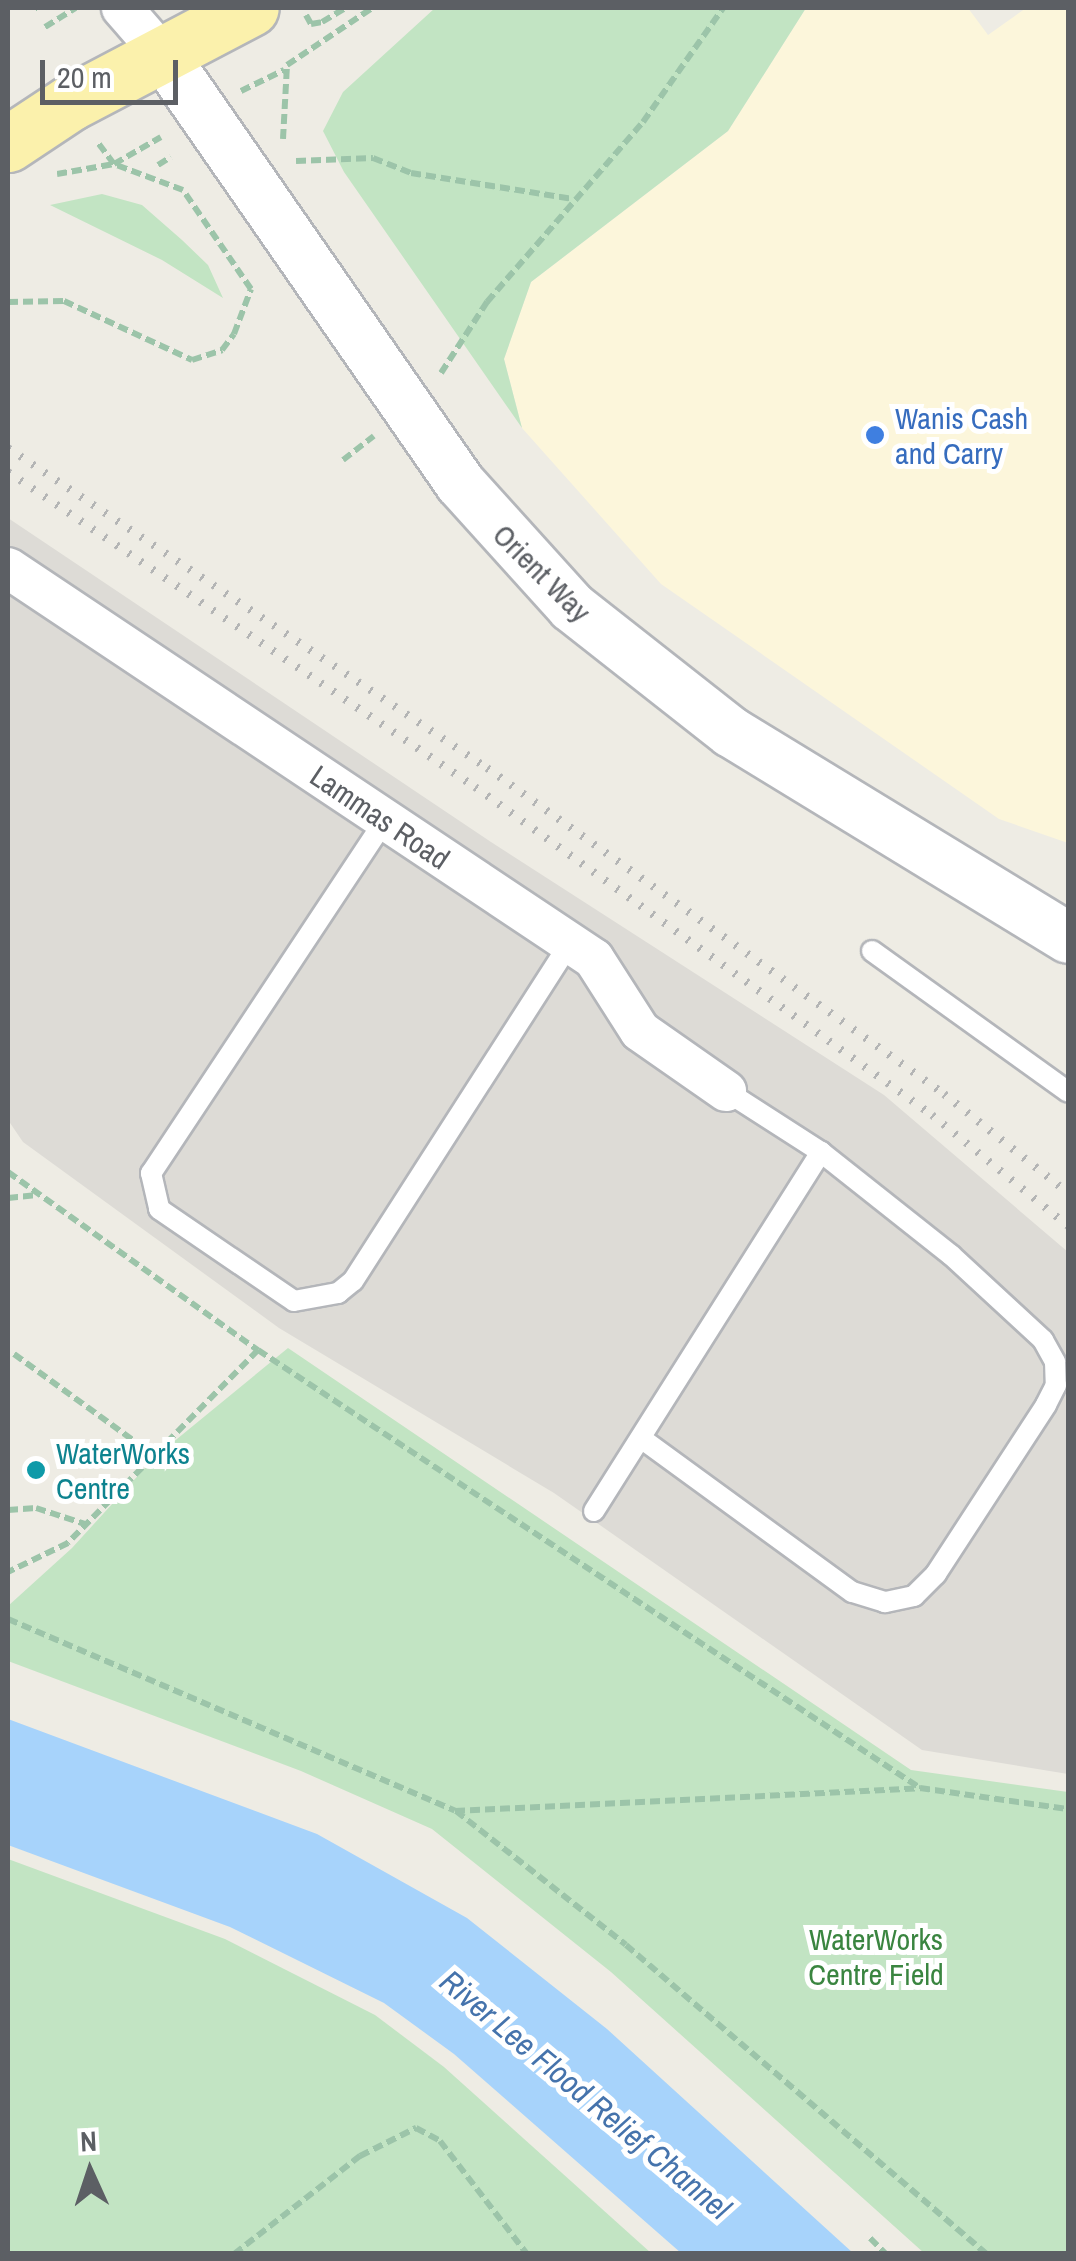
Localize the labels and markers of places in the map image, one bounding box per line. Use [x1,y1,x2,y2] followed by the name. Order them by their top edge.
[895,400,1028,470] place label: Wanis Cash and Carry
[864,424,886,446] marker: Wanis Cash and Carry
[56,1435,190,1506] place label: WaterWorks Centre
[25,1459,47,1481] marker: WaterWorks Centre

